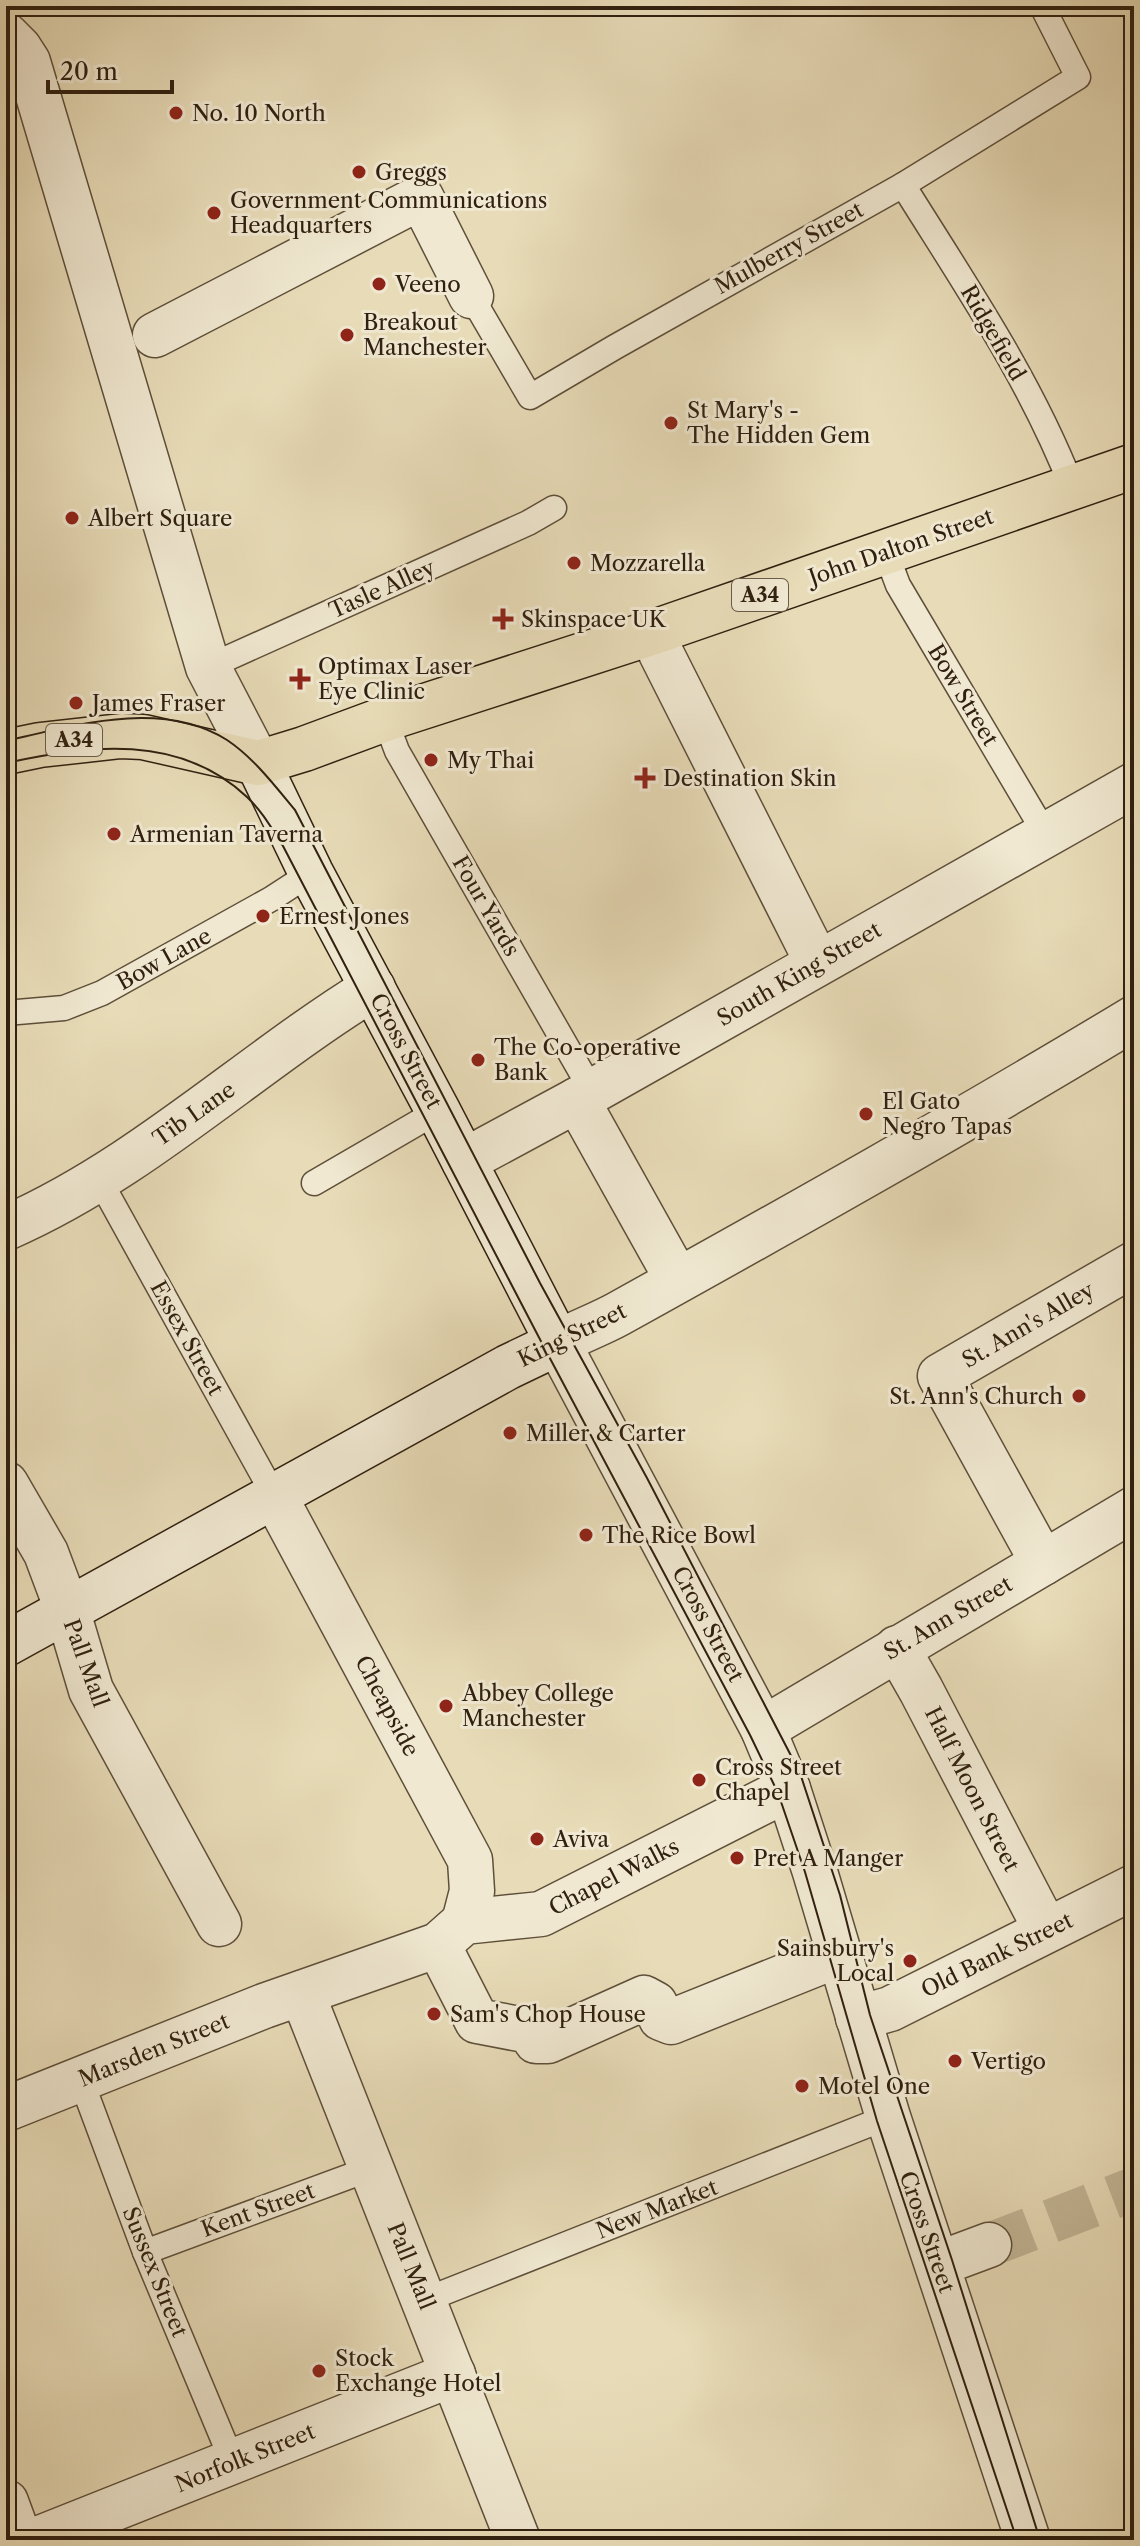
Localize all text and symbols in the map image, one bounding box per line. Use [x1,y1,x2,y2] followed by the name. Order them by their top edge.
[48,44,172,94] scale bar
[60,57,118,86] text: 20 m
[192,100,326,127] place label: No. 10 North
[167,104,185,122] marker: No. 10 North
[375,159,447,186] place label: Greggs
[350,163,368,181] marker: Greggs
[230,187,547,239] place label: Government Communications Headquarters
[710,196,868,300] street label: Mulberry Street
[205,204,223,222] marker: Government Communications Headquarters
[394,271,461,298] place label: Veeno
[370,275,388,293] marker: Veeno
[955,280,1031,386] street label: Ridgefield
[363,309,487,361] place label: Breakout Manchester
[338,326,356,344] marker: Breakout Manchester
[687,397,871,449] place label: St Mary's - The Hidden Gem
[662,414,680,432] marker: St Mary's - The Hidden Gem
[802,503,997,592] street label: John Dalton Street
[87,505,232,532] place label: Albert Square
[63,509,81,527] marker: Albert Square
[590,550,706,577] place label: Mozzarella
[325,553,440,624] street label: Tasle Alley
[565,554,583,572] marker: Mozzarella
[732,579,788,611] road number: A34
[521,606,667,633] place label: Skinspace UK
[492,608,514,630] marker: Skinspace UK
[922,639,1004,751] street label: Bow Street
[318,653,472,705] place label: Optimax Laser Eye Clinic
[289,668,311,690] marker: Optimax Laser Eye Clinic
[89,690,226,717] place label: James Fraser
[67,694,85,712] marker: James Fraser
[46,724,102,756] road number: A34
[447,747,534,774] place label: My Thai
[422,751,440,769] marker: My Thai
[663,765,837,792] place label: Destination Skin
[634,767,656,789] marker: Destination Skin
[129,821,324,848] place label: Armenian Taverna
[105,825,123,843] marker: Armenian Taverna
[446,851,526,961] street label: Four Yards
[279,903,409,930] place label: Ernest Jones
[254,907,272,925] marker: Ernest Jones
[712,916,886,1032] street label: South King Street
[112,922,216,996] street label: Bow Lane
[364,989,448,1114] street label: Cross Street
[494,1034,681,1086] place label: The Co-operative Bank
[469,1051,487,1069] marker: The Co-operative Bank
[148,1076,240,1152] street label: Tib Lane
[882,1088,1012,1140] place label: El Gato Negro Tapas
[857,1105,875,1123] marker: El Gato Negro Tapas
[145,1276,230,1400] street label: Essex Street
[957,1276,1099,1374] street label: St. Ann's Alley
[513,1297,631,1373] street label: King Street
[889,1383,1063,1410] place label: St. Ann's Church
[1070,1387,1088,1405] marker: St. Ann's Church
[526,1420,686,1447] place label: Miller & Carter
[501,1424,519,1442] marker: Miller & Carter
[602,1522,756,1549] place label: The Rice Bowl
[577,1526,595,1544] marker: The Rice Bowl
[666,1562,750,1687] street label: Cross Street
[879,1570,1017,1666] street label: St. Ann Street
[58,1615,114,1711] street label: Pall Mall
[349,1651,425,1761] street label: Cheapside
[461,1680,614,1732] place label: Abbey College Manchester
[437,1697,455,1715] marker: Abbey College Manchester
[919,1702,1025,1876] street label: Half Moon Street
[715,1754,842,1806] place label: Cross Street Chapel
[690,1771,708,1789] marker: Cross Street Chapel
[552,1826,610,1853] place label: Aviva
[528,1830,546,1848] marker: Aviva
[544,1833,684,1921] street label: Chapel Walks
[753,1845,903,1872] place label: Pret A Manger
[728,1849,746,1867] marker: Pret A Manger
[917,1907,1077,2003] street label: Old Bank Street
[777,1935,894,1987] place label: Sainsbury's Local
[901,1952,919,1970] marker: Sainsbury's Local
[450,2001,646,2028] place label: Sam's Chop House
[425,2005,443,2023] marker: Sam's Chop House
[75,2007,234,2093] street label: Marsden Street
[970,2048,1046,2075] place label: Vertigo
[946,2052,964,2070] marker: Vertigo
[818,2073,930,2100] place label: Motel One
[793,2077,811,2095] marker: Motel One
[894,2168,960,2297] street label: Cross Street
[592,2173,722,2245] street label: New Market
[198,2177,319,2243] street label: Kent Street
[117,2203,193,2341] street label: Sussex Street
[381,2219,441,2314] street label: Pall Mall
[335,2345,502,2397] place label: Stock Exchange Hotel
[310,2362,328,2380] marker: Stock Exchange Hotel
[171,2418,319,2498] street label: Norfolk Street

